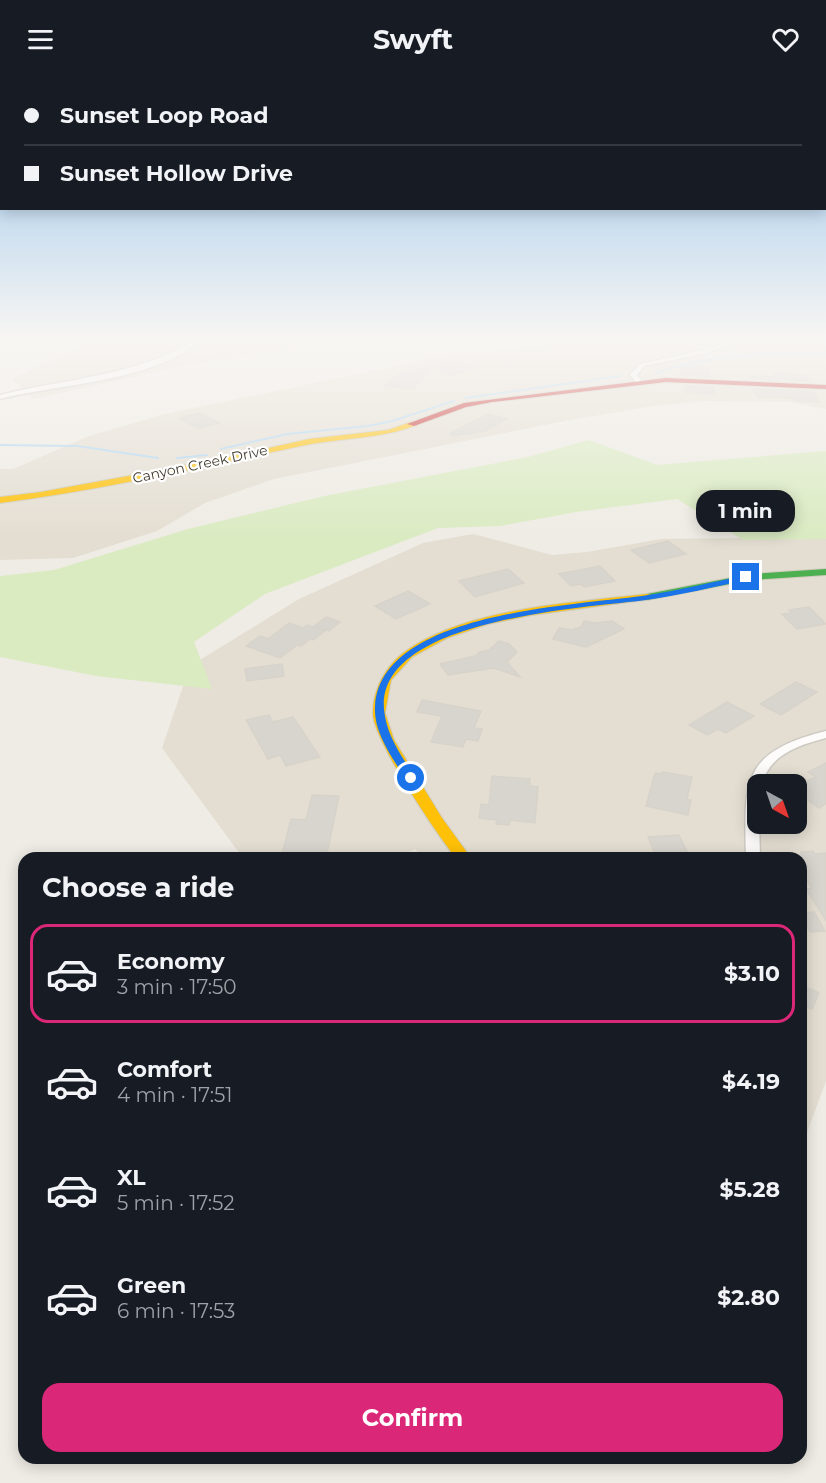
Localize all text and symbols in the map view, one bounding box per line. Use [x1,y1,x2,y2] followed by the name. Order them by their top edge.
[24,23,57,56] icon: menu
[373,23,453,56] text: Swyft
[769,23,802,56] icon: heart
[60,102,268,129] text: Sunset Loop Road
[60,160,293,187] text: Sunset Hollow Drive
[131,441,269,487] street label: Canyon Creek Drive
[696,490,795,532] callout: 1 min
[718,499,773,523] text: 1 min
[732,563,759,590] route end
[397,764,424,791] route start
[747,774,807,834] north arrow
[747,774,807,834] map controls
[42,871,234,904] text: Choose a ride
[45,947,99,1001] icon: car
[117,948,225,975] text: Economy
[724,960,780,987] text: $3.10
[117,975,237,999] text: 3 min · 17:50
[45,1055,99,1109] icon: car
[117,1056,212,1083] text: Comfort
[722,1068,780,1095] text: $4.19
[117,1083,232,1107] text: 4 min · 17:51
[45,1163,99,1217] icon: car
[117,1164,146,1191] text: XL
[719,1176,780,1203] text: $5.28
[117,1191,235,1215] text: 5 min · 17:52
[45,1271,99,1325] icon: car
[117,1272,186,1299] text: Green
[717,1284,780,1311] text: $2.80
[117,1299,235,1323] text: 6 min · 17:53
[42,1383,783,1452] button: Confirm

